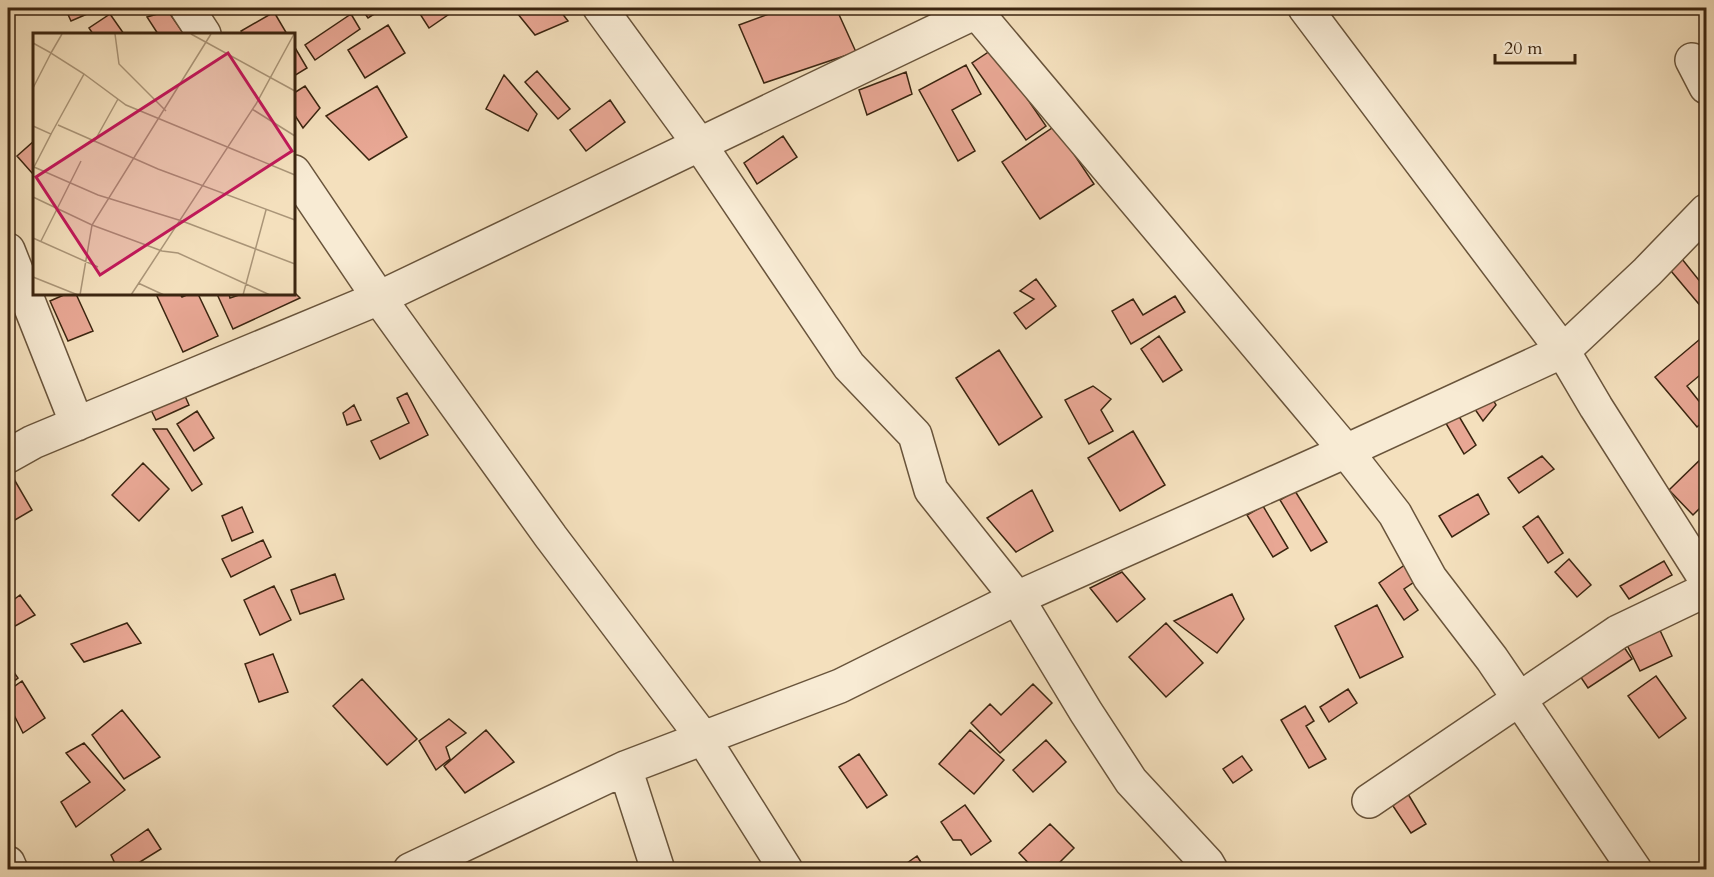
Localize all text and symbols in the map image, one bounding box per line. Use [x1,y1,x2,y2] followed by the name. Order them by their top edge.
[1495,27,1574,65] scale bar
[33,33,296,296] inset map
[1504,36,1543,61] text: 20 m

